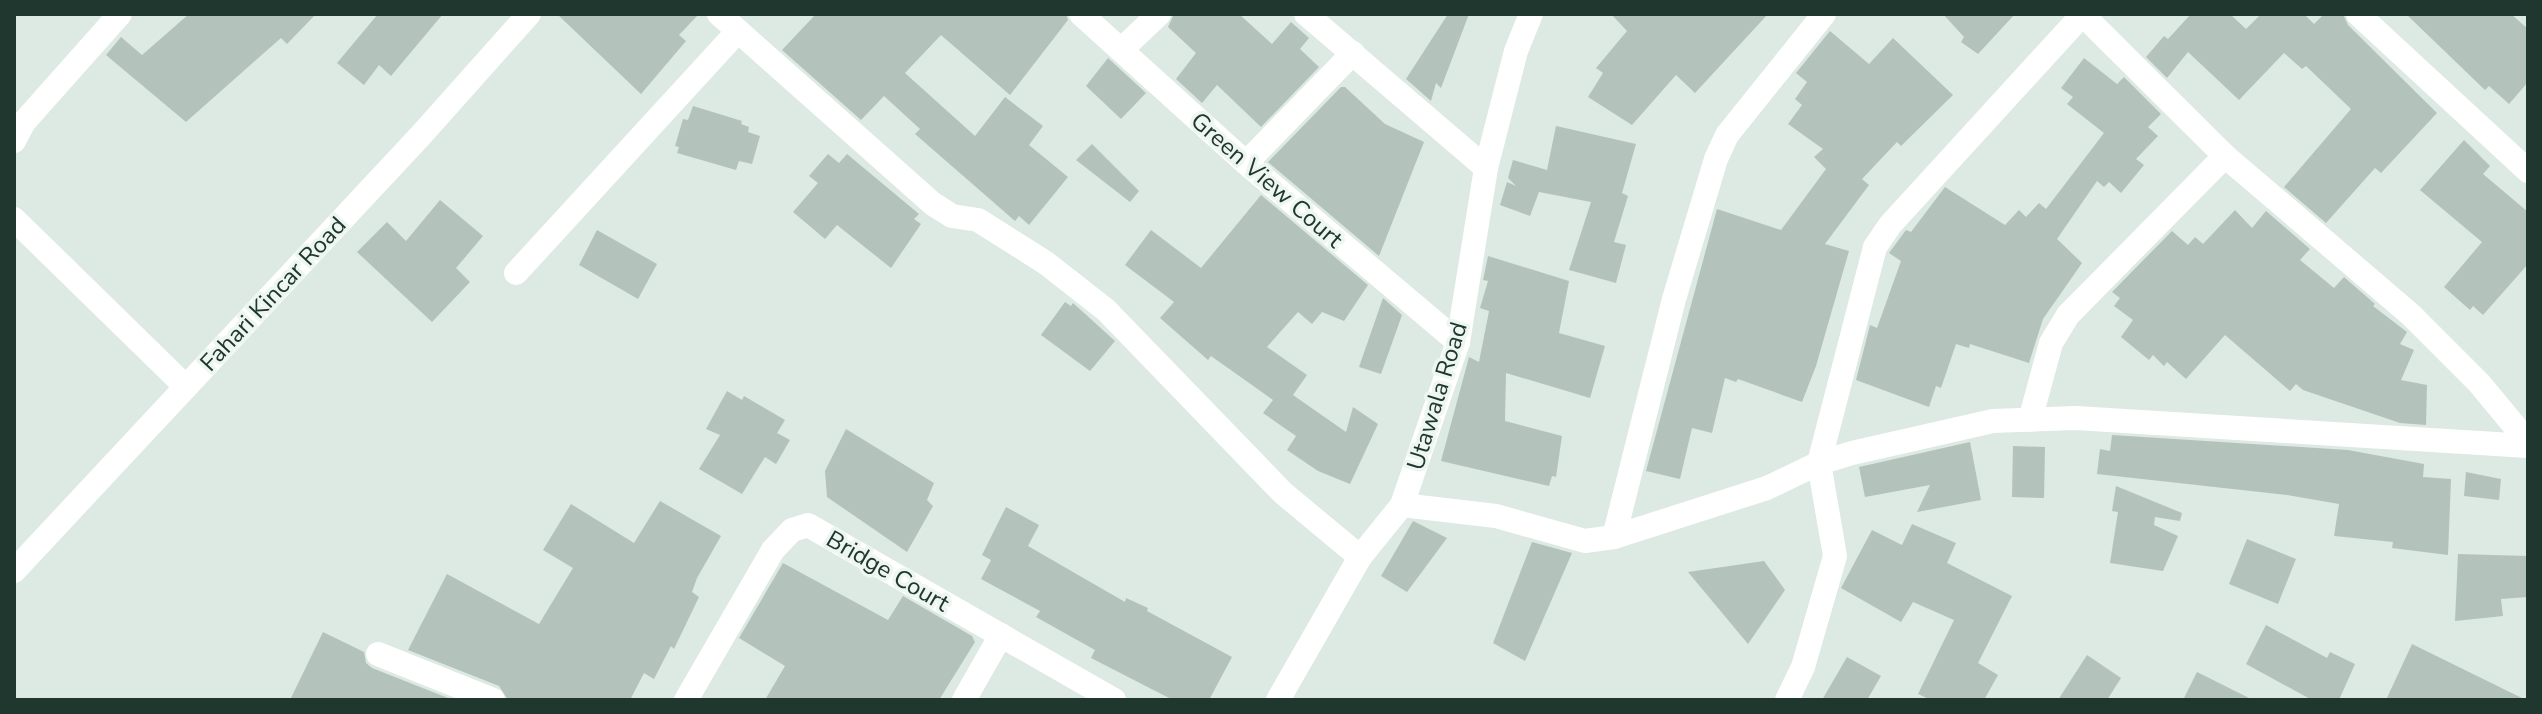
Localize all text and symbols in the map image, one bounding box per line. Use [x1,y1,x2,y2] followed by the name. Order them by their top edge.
[1184,105,1350,255] street label: Green View Court
[193,210,353,378] street label: Fahari Kincar Road
[1399,318,1475,474] street label: Utawala Road
[821,523,956,619] street label: Bridge Court

